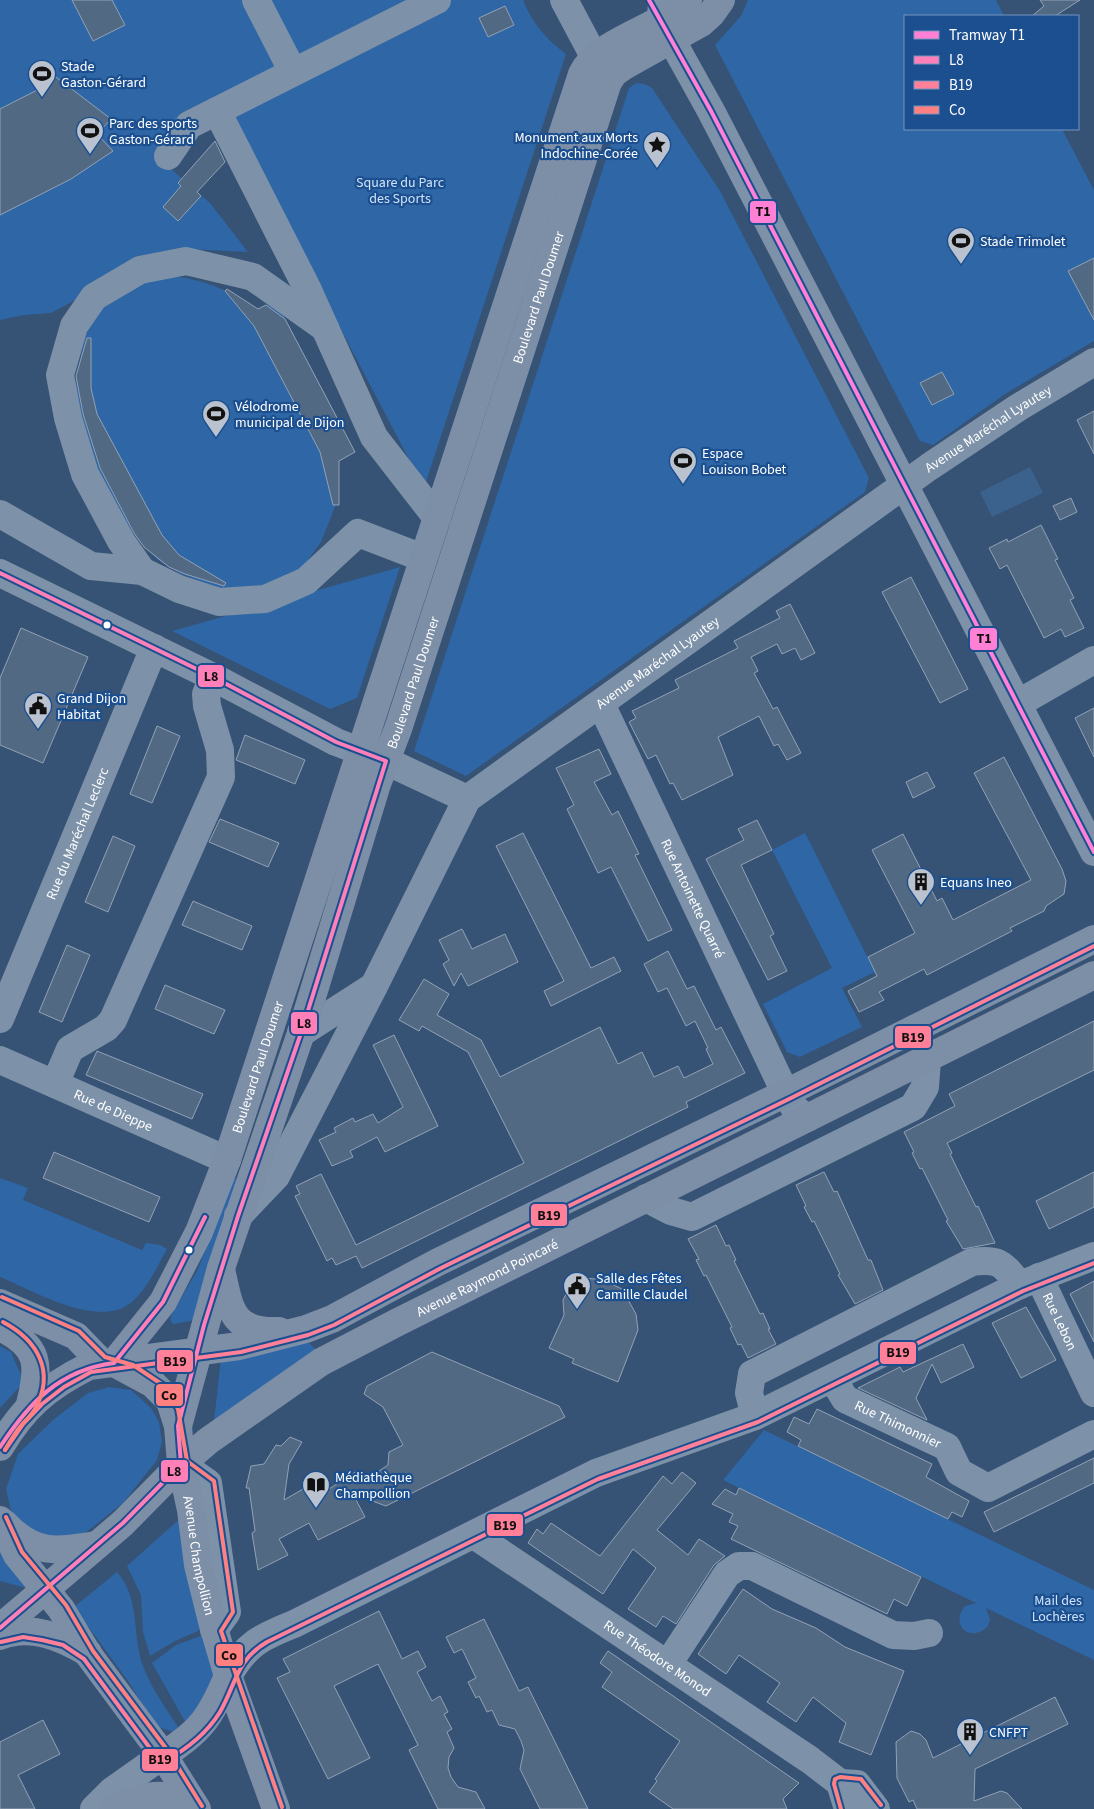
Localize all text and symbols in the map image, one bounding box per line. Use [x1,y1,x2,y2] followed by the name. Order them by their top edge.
[904,15,1079,130] legend
[949,25,1025,46] text: Tramway T1
[949,50,964,71] text: L8
[61,57,146,93] place label: Stade Gaston-Gérard
[27,59,57,98] sports icon: Stade Gaston-Gérard
[949,75,973,96] text: B19
[949,100,966,121] text: Co
[109,114,197,150] place label: Parc des sports Gaston-Gérard
[75,116,105,155] sports icon: Parc des sports Gaston-Gérard
[514,128,638,164] place label: Monument aux Morts Indochine-Corée
[642,130,672,169] place icon: Monument aux Morts Indochine-Corée
[356,173,445,209] park label: Square du Parc des Sports
[749,200,777,224] line badge: T1
[755,202,771,222] text: T1
[946,226,976,265] sports icon: Stade Trimolet
[508,229,570,367] street label: Boulevard Paul Doumer
[980,232,1066,252] place label: Stade Trimolet
[921,380,1056,478] street label: Avenue Maréchal Lyautey
[235,397,344,433] place label: Vélodrome municipal de Dijon
[201,399,231,438] sports icon: Vélodrome municipal de Dijon
[702,444,787,480] place label: Espace Louison Bobet
[668,446,698,485] sports icon: Espace Louison Bobet
[592,612,724,714] street label: Avenue Maréchal Lyautey
[382,614,445,752] street label: Boulevard Paul Doumer
[102,620,112,630] unlabelled marker
[969,627,998,651] line badge: T1
[976,629,992,649] text: T1
[197,664,225,688] line badge: L8
[204,667,218,687] text: L8
[57,689,126,725] place label: Grand Dijon Habitat
[23,691,53,730] public building icon: Grand Dijon Habitat
[42,764,115,903] street label: Rue du Maréchal Leclerc
[655,836,729,962] street label: Rue Antoinette Quarré
[906,867,936,906] building icon: Equans Ineo
[940,873,1012,893] place label: Equans Ineo
[227,998,289,1136] street label: Boulevard Paul Doumer
[290,1011,318,1035] line badge: L8
[297,1014,311,1034] text: L8
[894,1025,932,1049] line badge: B19
[901,1028,925,1048] text: B19
[70,1085,156,1137] street label: Rue de Dieppe
[530,1203,568,1227] line badge: B19
[537,1206,561,1226] text: B19
[413,1235,562,1322] street label: Avenue Raymond Poincaré
[184,1245,194,1255] unlabelled marker
[596,1269,688,1305] place label: Salle des Fêtes Camille Claudel
[562,1271,592,1310] public building icon: Salle des Fêtes Camille Claudel
[1037,1289,1081,1354] street label: Rue Lebon
[879,1341,917,1365] line badge: B19
[886,1343,910,1363] text: B19
[156,1349,194,1373] line badge: B19
[163,1352,187,1372] text: B19
[155,1383,184,1407] line badge: Co
[161,1386,177,1406] text: Co
[851,1396,944,1454] street label: Rue Thimonnier
[160,1459,189,1483] line badge: L8
[167,1462,181,1482] text: L8
[335,1468,412,1504] place label: Médiathèque Champollion
[301,1470,331,1509] library icon: Médiathèque Champollion
[177,1494,219,1618] street label: Avenue Champollion
[486,1513,524,1537] line badge: B19
[493,1516,517,1536] text: B19
[1032,1591,1084,1627] park label: Mail des Lochères
[599,1616,715,1702] street label: Rue Théodore Monod
[215,1643,244,1667] line badge: Co
[221,1646,237,1666] text: Co
[955,1717,985,1756] building icon: CNFPT
[989,1723,1029,1743] place label: CNFPT
[141,1748,179,1772] line badge: B19
[148,1750,172,1770] text: B19

